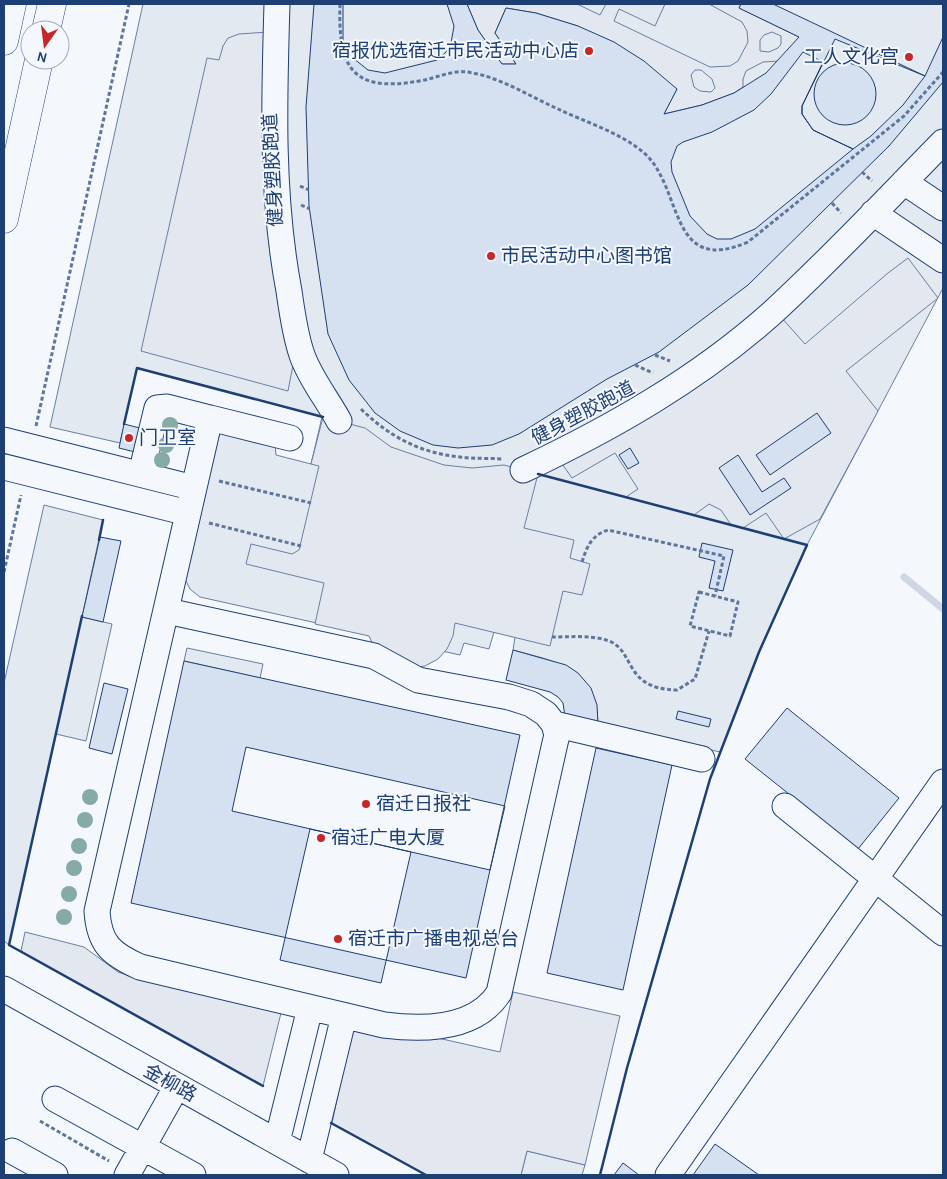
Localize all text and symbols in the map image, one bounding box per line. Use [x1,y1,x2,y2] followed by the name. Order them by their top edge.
[20,20,70,70] north arrow
[332,40,579,62] place label: 宿报优选宿迁市民活动中心店
[583,45,595,57] marker: 宿报优选宿迁市民活动中心店
[804,46,899,68] place label: 工人文化宫
[35,48,49,67] text: N
[903,51,915,63] marker: 工人文化宫
[259,112,287,228] street label: 健身塑胶跑道
[501,245,672,267] place label: 市民活动中心图书馆
[485,250,497,262] marker: 市民活动中心图书馆
[528,377,638,449] street label: 健身塑胶跑道
[139,427,196,449] place label: 门卫室
[123,432,135,444] marker: 门卫室
[376,793,471,815] place label: 宿迁日报社
[360,798,372,810] marker: 宿迁日报社
[331,827,445,849] place label: 宿迁广电大厦
[315,832,327,844] marker: 宿迁广电大厦
[348,928,519,950] place label: 宿迁市广播电视总台
[332,933,344,945] marker: 宿迁市广播电视总台
[140,1060,200,1106] street label: 金柳路

